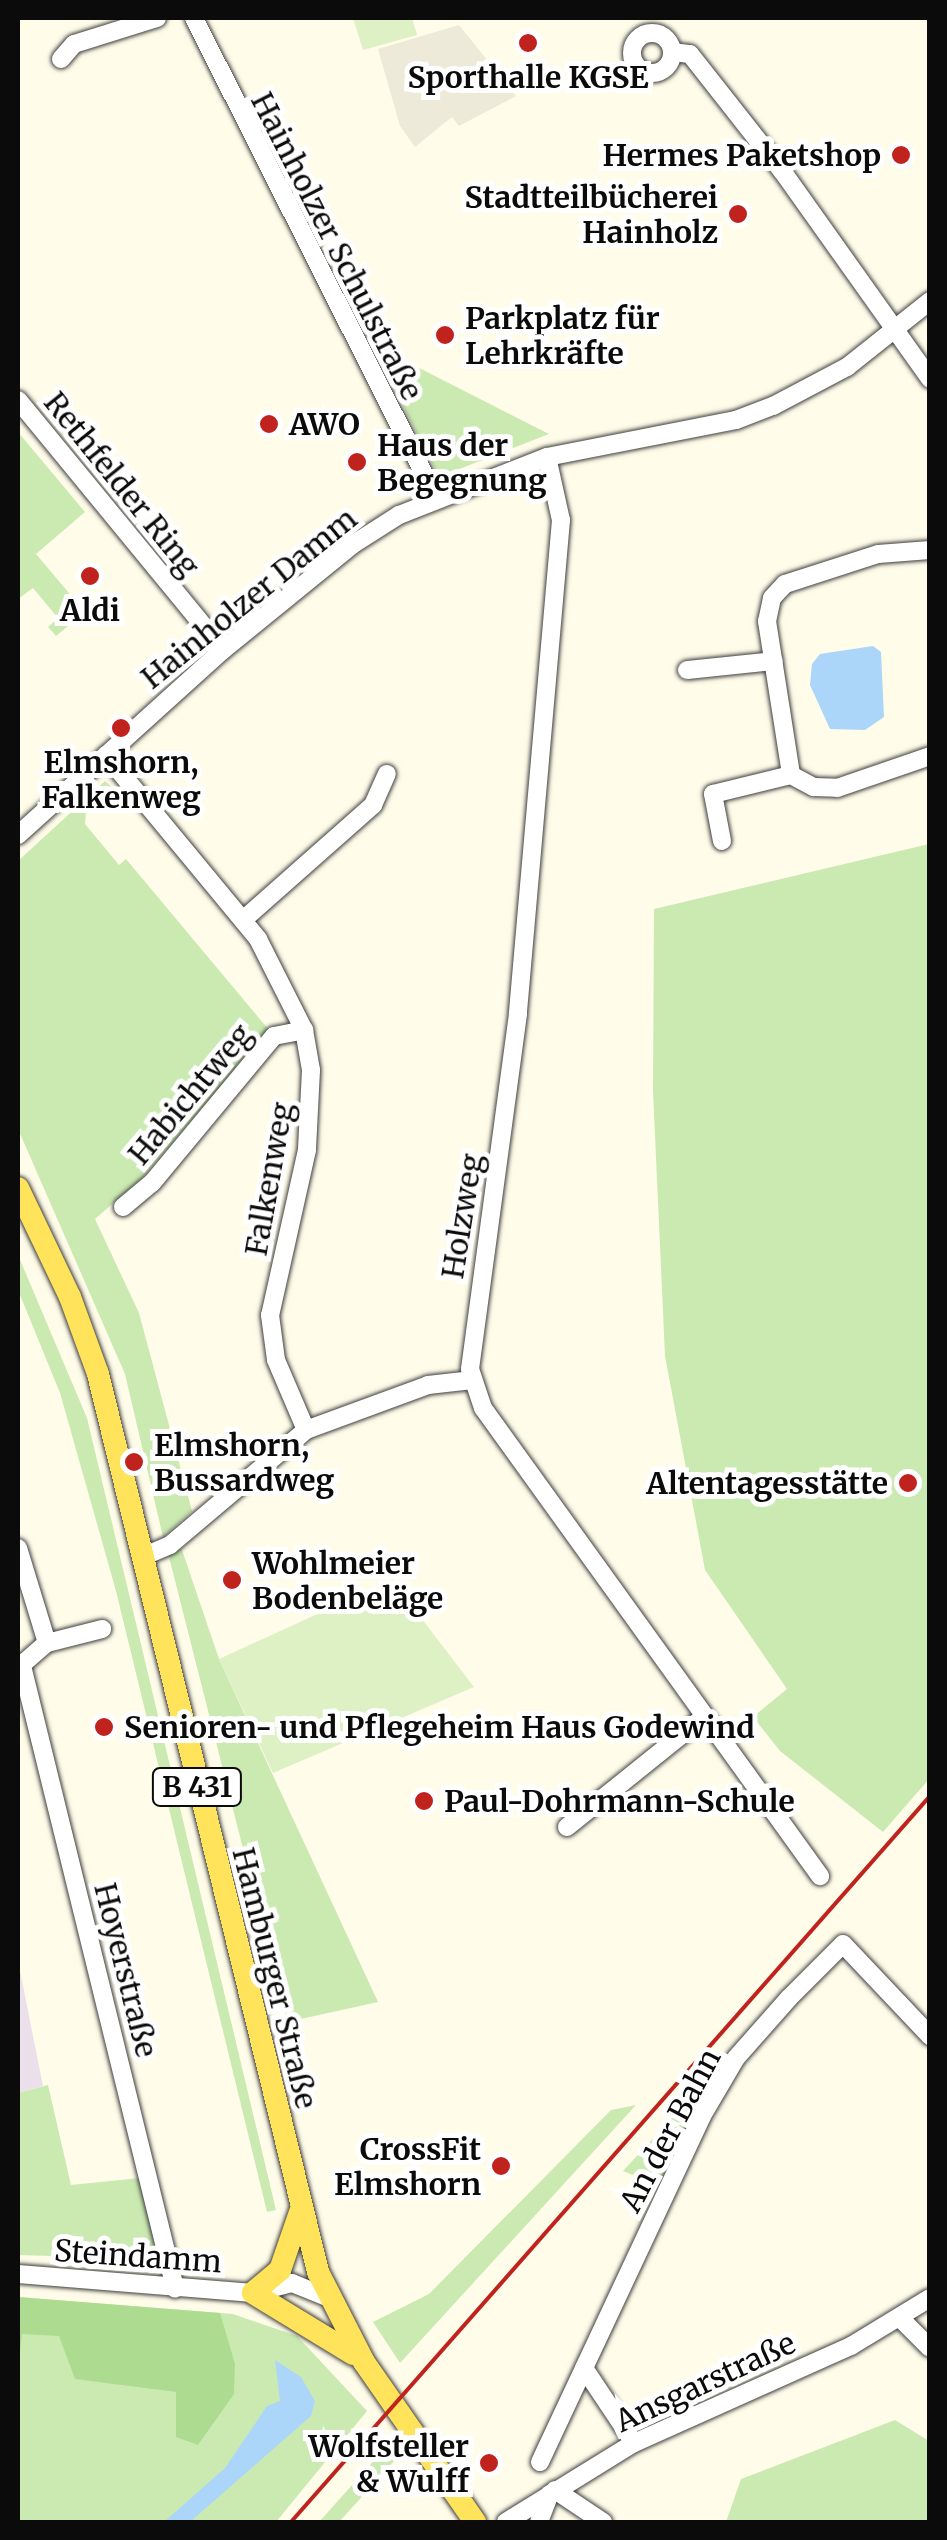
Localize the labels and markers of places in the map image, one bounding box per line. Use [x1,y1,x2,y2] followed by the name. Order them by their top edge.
[517,32,539,54] marker: Sporthalle KGSE
[407,59,649,95] place label: Sporthalle KGSE
[602,137,881,173] place label: Hermes Paketshop
[890,144,912,166] marker: Hermes Paketshop
[465,179,718,250] place label: Stadtteilbücherei Hainholz
[727,203,749,225] marker: Stadtteilbücherei Hainholz
[465,300,660,370] place label: Parkplatz für Lehrkräfte
[434,324,456,346] marker: Parkplatz für Lehrkräfte
[289,406,360,442] place label: AWO
[258,413,280,435] marker: AWO
[377,427,547,498] place label: Haus der Begegnung
[346,451,368,473] marker: Haus der Begegnung
[79,565,101,587] marker: Aldi
[60,592,120,628] place label: Aldi
[110,717,132,739] marker: Elmshorn, Falkenweg
[41,744,201,814] place label: Elmshorn, Falkenweg
[154,1427,334,1498] place label: Elmshorn, Bussardweg
[123,1451,145,1473] marker: Elmshorn, Bussardweg
[646,1465,888,1501] place label: Altentagesstätte
[897,1472,919,1494] marker: Altentagesstätte
[252,1545,443,1616] place label: Wohlmeier Bodenbeläge
[221,1569,243,1591] marker: Wohlmeier Bodenbeläge
[124,1709,755,1745] place label: Senioren- und Pflegeheim Haus Godewind
[93,1716,115,1738] marker: Senioren- und Pflegeheim Haus Godewind
[444,1783,795,1819] place label: Paul-Dohrmann-Schule
[413,1790,435,1812] marker: Paul-Dohrmann-Schule
[334,2131,481,2202] place label: CrossFit Elmshorn
[490,2155,512,2177] marker: CrossFit Elmshorn
[308,2428,469,2498] place label: Wolfsteller & Wulff
[478,2452,500,2474] marker: Wolfsteller & Wulff

